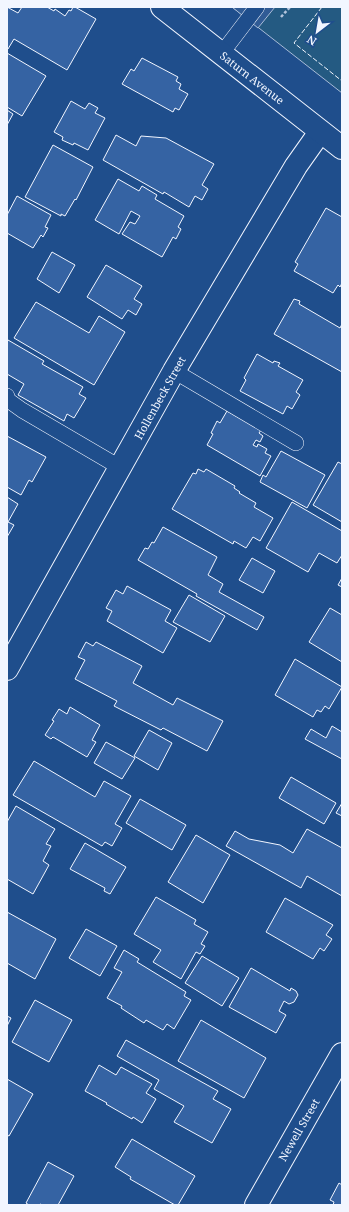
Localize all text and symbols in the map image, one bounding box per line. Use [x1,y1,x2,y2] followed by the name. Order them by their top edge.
[297,12,337,52] north arrow
[304,32,319,50] text: N
[217,48,288,107] street label: Saturn Avenue
[130,353,189,442] street label: Hollenbeck Street
[275,1096,323,1164] street label: Newell Street

